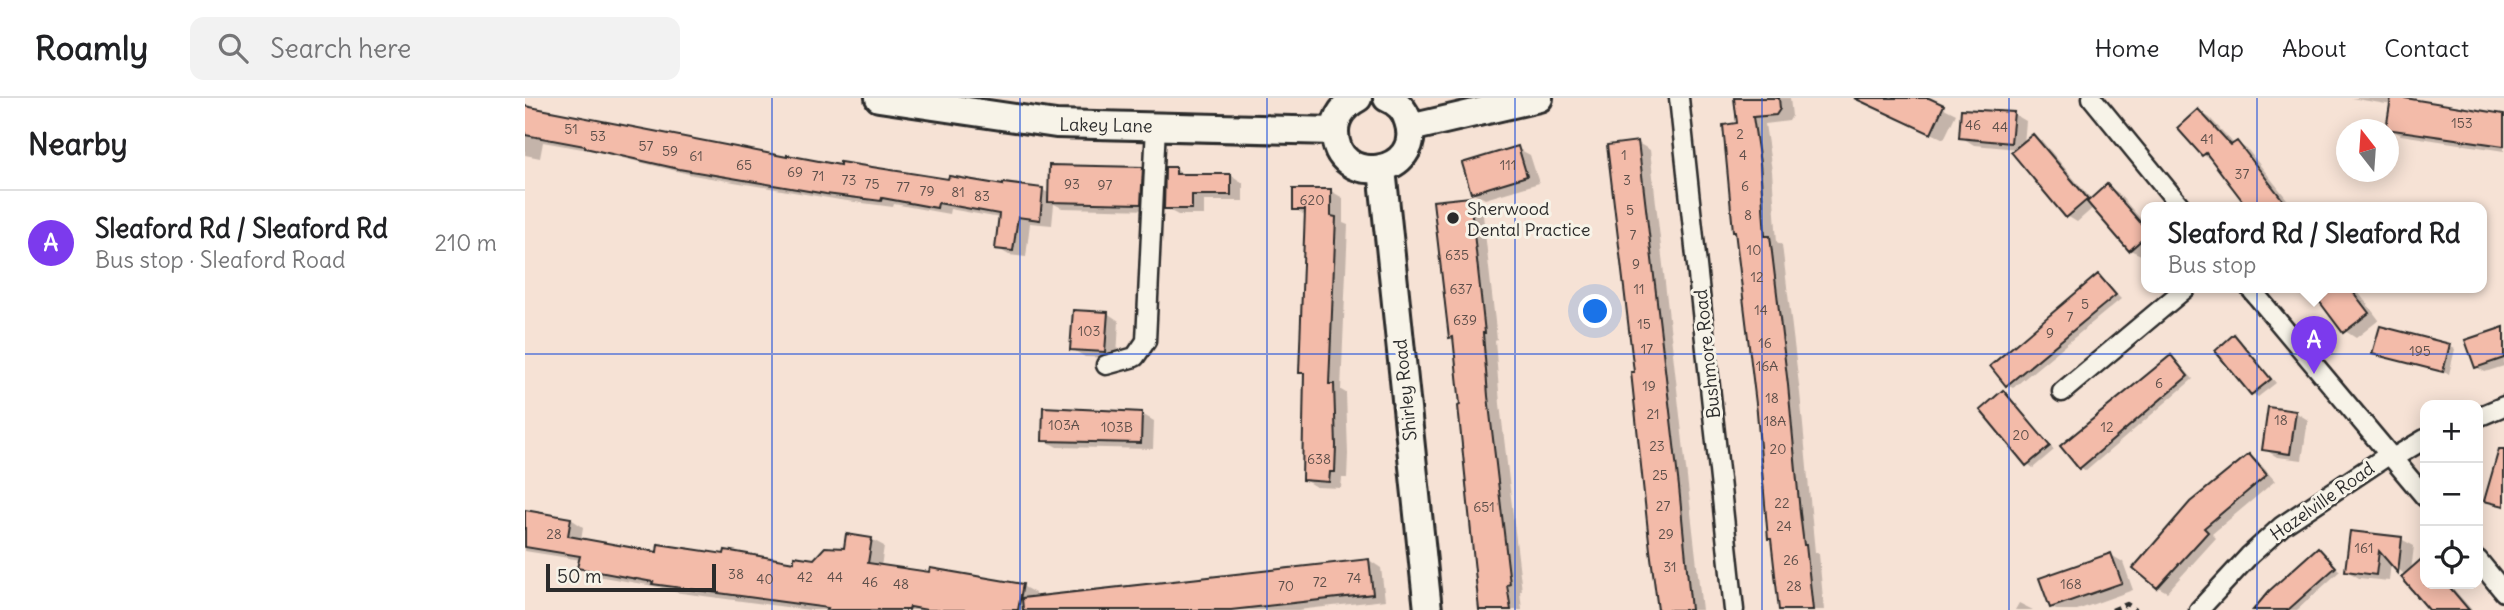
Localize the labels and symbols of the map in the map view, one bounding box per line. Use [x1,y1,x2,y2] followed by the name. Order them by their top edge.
[1059,113,1153,137] street label: Lakey Lane
[2451,114,2473,132] house number: 153
[1965,116,1981,134] house number: 46
[1992,118,2008,136] house number: 44
[2336,119,2399,182] north arrow
[564,120,578,138] house number: 51
[1736,125,1744,143] house number: 2
[590,127,606,145] house number: 53
[2200,130,2214,148] house number: 41
[639,137,654,155] house number: 57
[662,142,678,160] house number: 59
[1621,146,1627,164] house number: 1
[1739,146,1747,164] house number: 4
[689,147,703,165] house number: 61
[736,156,752,174] house number: 65
[1500,156,1516,174] house number: 111
[787,163,803,181] house number: 69
[2235,165,2250,183] house number: 37
[812,167,824,185] house number: 71
[842,171,856,189] house number: 73
[1623,171,1631,189] house number: 3
[865,175,879,193] house number: 75
[1064,175,1080,193] house number: 93
[1098,176,1113,194] house number: 97
[1741,177,1749,195] house number: 6
[896,178,910,196] house number: 77
[920,182,934,200] house number: 79
[951,183,965,201] house number: 81
[974,187,990,205] house number: 83
[1300,191,1324,209] house number: 620
[1467,197,1590,241] place label: Sherwood Dental Practice
[1626,201,1634,219] house number: 5
[1744,206,1752,224] house number: 8
[1445,210,1461,226] marker: Sherwood Dental Practice
[1630,226,1637,244] house number: 7
[1747,241,1761,259] house number: 10
[1445,246,1469,264] house number: 635
[1632,255,1640,273] house number: 9
[1750,268,1764,286] house number: 12
[1450,280,1473,298] house number: 637
[1633,280,1645,298] house number: 11
[1689,288,1725,420] street label: Bushmore Road
[1578,294,1612,328] your location
[2081,295,2089,313] house number: 5
[1754,301,1768,319] house number: 14
[2067,308,2074,326] house number: 7
[1453,311,1477,329] house number: 639
[1637,315,1651,333] house number: 15
[2291,316,2337,374] pin: A
[1078,322,1100,340] house number: 103
[2046,324,2054,342] house number: 9
[1758,334,1772,352] house number: 16
[1388,338,1422,442] street label: Shirley Road
[1641,340,1653,358] house number: 17
[2409,342,2431,360] house number: 195
[1756,357,1778,375] house number: 16A
[2155,374,2163,392] house number: 6
[1642,377,1656,395] house number: 19
[1765,389,1779,407] house number: 18
[1646,405,1660,423] house number: 21
[2274,411,2288,429] house number: 18
[1764,412,1786,430] house number: 18A
[1048,416,1080,434] house number: 103A
[1101,418,1133,436] house number: 103B
[2100,418,2114,436] house number: 12
[2013,426,2029,444] house number: 20
[1649,437,1665,455] house number: 23
[1770,440,1786,458] house number: 20
[1307,450,1331,468] house number: 638
[2265,456,2379,545] street label: Hazelville Road
[1652,466,1668,484] house number: 25
[1774,494,1790,512] house number: 22
[1656,497,1670,515] house number: 27
[1473,498,1495,516] house number: 651
[1776,517,1792,535] house number: 24
[546,525,562,543] house number: 28
[1658,525,1674,543] house number: 29
[2354,539,2374,557] house number: 161
[1783,551,1799,569] house number: 26
[1663,558,1677,576] house number: 31
[546,561,716,593] scale bar
[728,565,744,583] house number: 38
[797,568,813,586] house number: 42
[827,568,843,586] house number: 44
[1347,569,1361,587] house number: 74
[756,570,774,588] house number: 40
[862,573,878,591] house number: 46
[1313,573,1328,591] house number: 72
[893,575,909,593] house number: 48
[2060,575,2082,593] house number: 168
[1278,577,1294,595] house number: 70
[1786,577,1802,595] house number: 28

